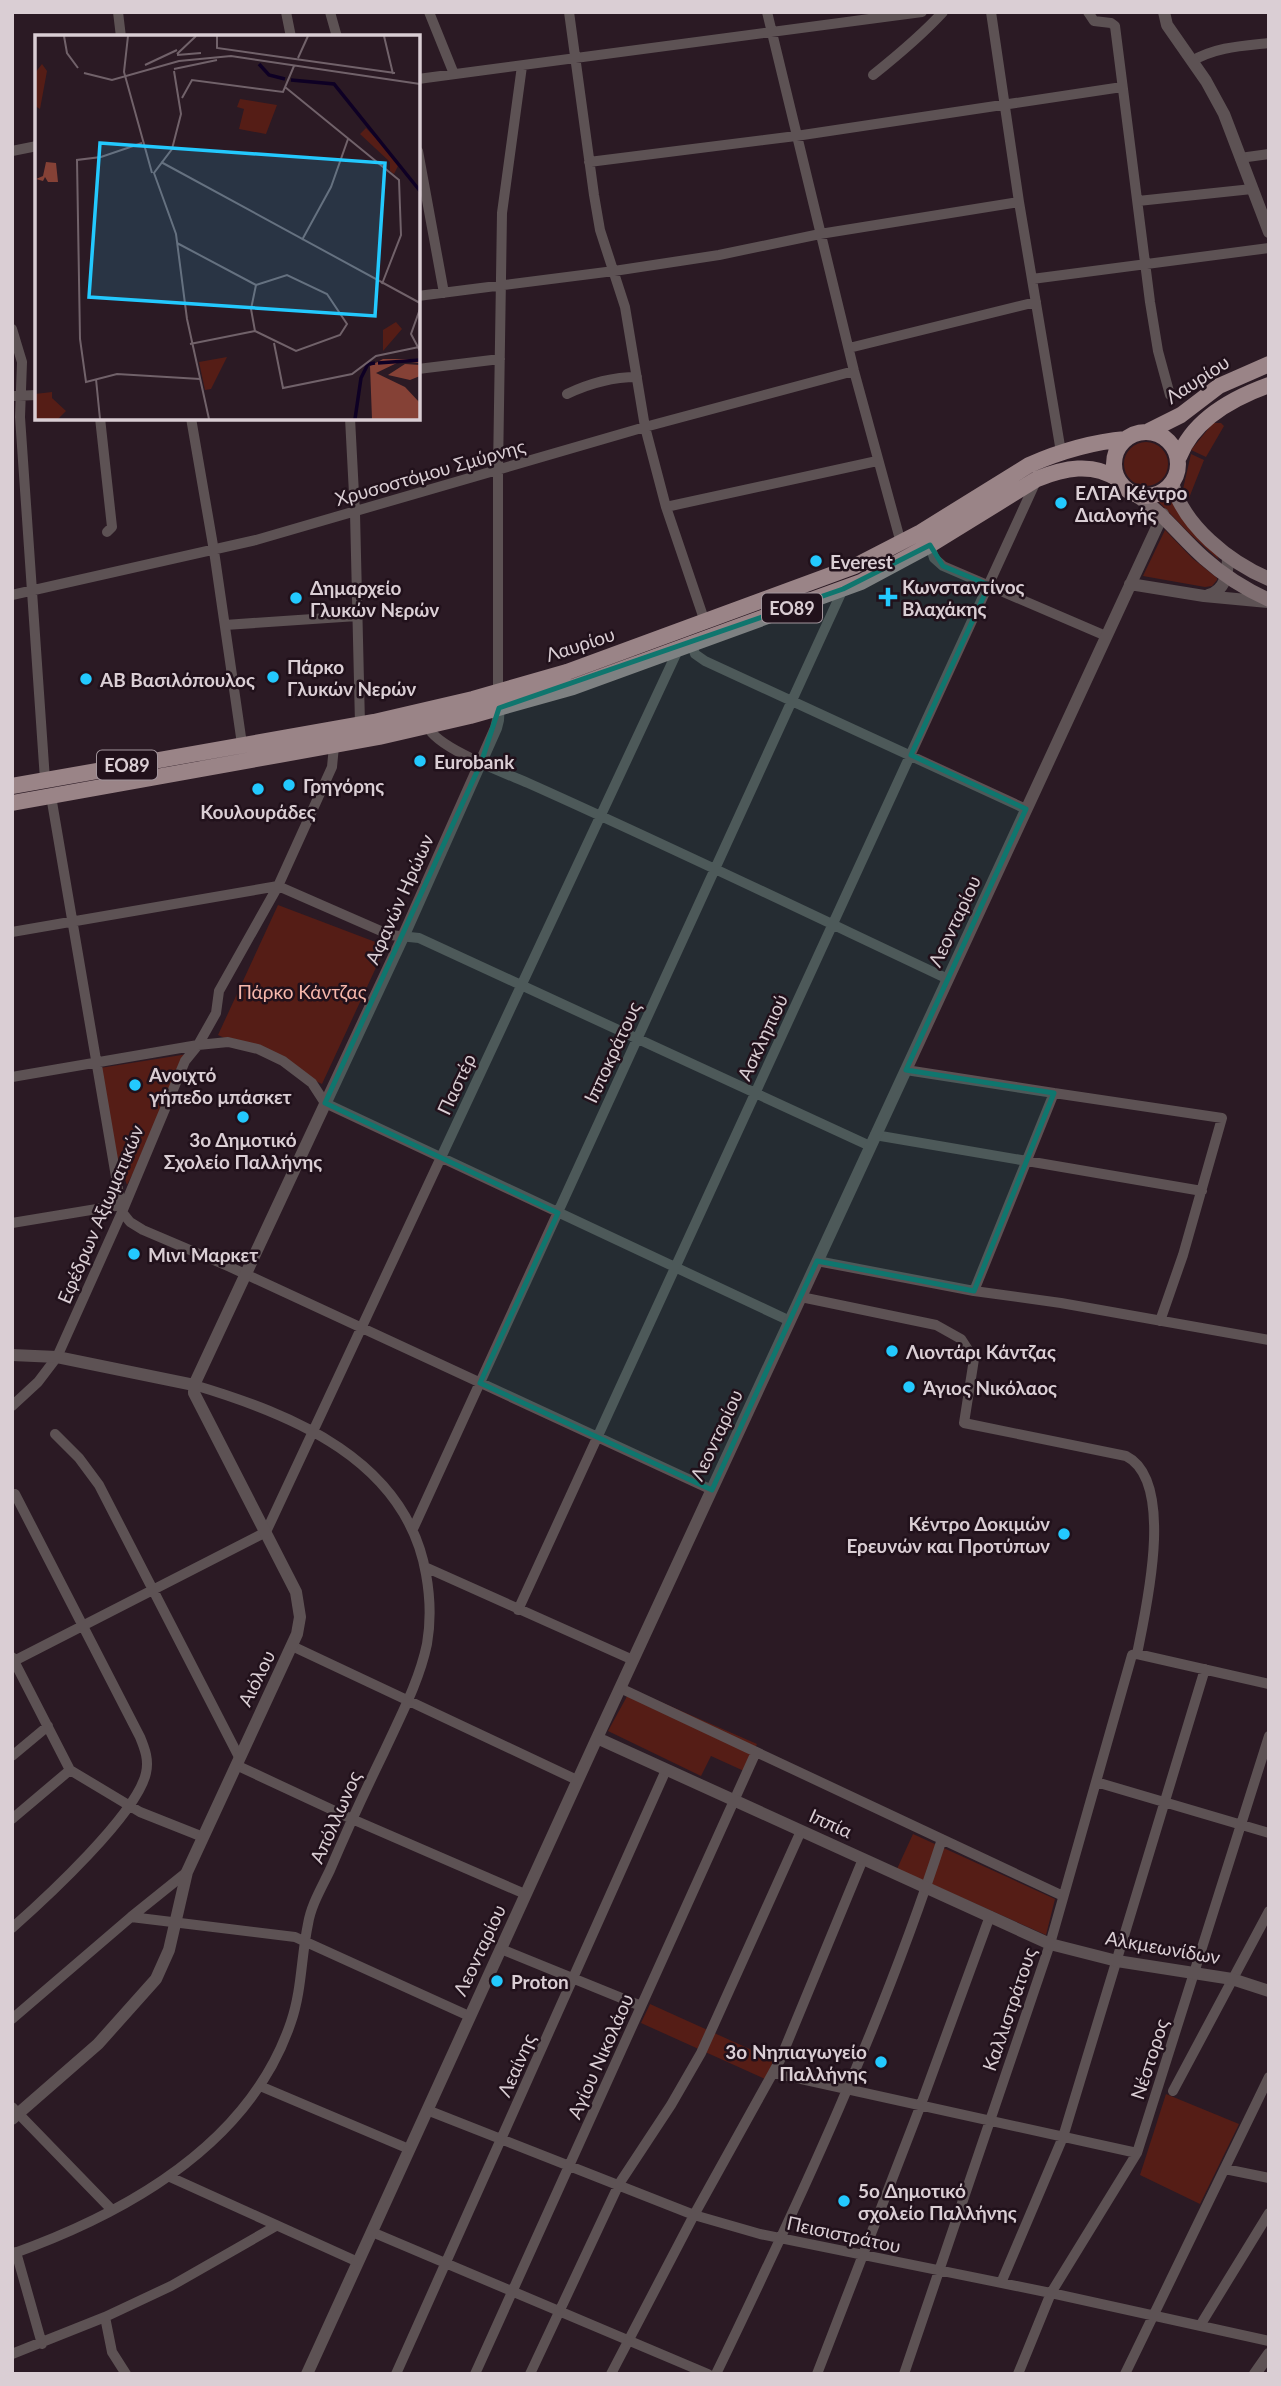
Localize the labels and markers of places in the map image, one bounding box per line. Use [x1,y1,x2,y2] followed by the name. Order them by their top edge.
[1075,481,1187,526] place label: ΕΛΤΑ Κέντρο Διαλογής
[1053,495,1069,511] marker: ΕΛΤΑ Κέντρο Διαλογής
[830,550,893,573] place label: Everest
[808,553,824,569] marker: Everest
[902,575,1025,620] place label: Κωνσταντίνος Βλαχάκης
[310,576,439,621] place label: Δημαρχείο Γλυκών Νερών
[880,589,896,605] marker: Κωνσταντίνος Βλαχάκης
[288,590,304,606] marker: Δημαρχείο Γλυκών Νερών
[287,655,416,700] place label: Πάρκο Γλυκών Νερών
[99,668,255,691] place label: ΑΒ Βασιλόπουλος
[265,669,281,685] marker: Πάρκο Γλυκών Νερών
[78,671,94,687] marker: ΑΒ Βασιλόπουλος
[434,750,515,773] place label: Eurobank
[412,753,428,769] marker: Eurobank
[303,774,384,797] place label: Γρηγόρης
[281,777,297,793] marker: Γρηγόρης
[250,781,266,797] marker: Κουλουράδες
[200,800,316,823] place label: Κουλουράδες
[148,1063,292,1108] place label: Ανοιχτό γήπεδο μπάσκετ
[127,1077,143,1093] marker: Ανοιχτό γήπεδο μπάσκετ
[235,1109,251,1125] marker: 3ο Δημοτικό Σχολείο Παλλήνης
[164,1128,322,1173] place label: 3ο Δημοτικό Σχολείο Παλλήνης
[148,1243,258,1266] place label: Μινι Μαρκετ
[126,1246,142,1262] marker: Μινι Μαρκετ
[905,1340,1056,1363] place label: Λιοντάρι Κάντζας
[884,1343,900,1359] marker: Λιοντάρι Κάντζας
[922,1376,1057,1399] place label: Άγιος Νικόλαος
[901,1379,917,1395] marker: Άγιος Νικόλαος
[846,1512,1050,1557] place label: Κέντρο Δοκιμών Ερευνών και Προτύπων
[1056,1526,1072,1542] marker: Κέντρο Δοκιμών Ερευνών και Προτύπων
[511,1970,569,1993] place label: Proton
[489,1973,505,1989] marker: Proton
[725,2040,867,2085] place label: 3ο Νηπιαγωγείο Παλλήνης
[873,2054,889,2070] marker: 3ο Νηπιαγωγείο Παλλήνης
[858,2179,1017,2224] place label: 5o Δημοτικό σχολείο Παλλήνης
[836,2193,852,2209] marker: 5o Δημοτικό σχολείο Παλλήνης

